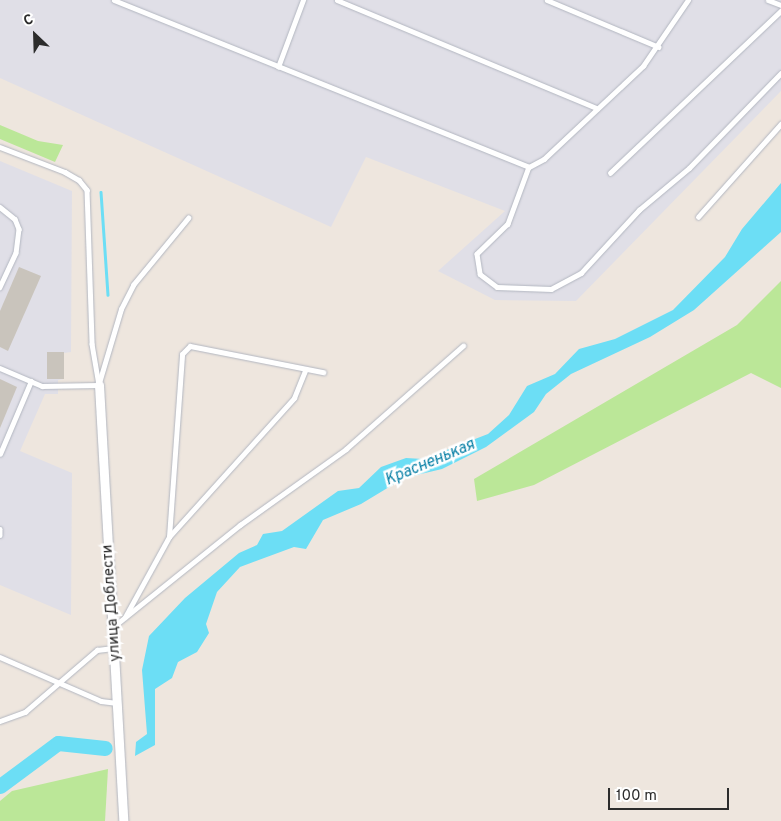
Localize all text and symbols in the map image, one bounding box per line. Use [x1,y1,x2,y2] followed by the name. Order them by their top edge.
[10,10,60,60] north arrow
[21,11,36,30] text: С
[382,436,478,490] water label: Красненькая
[99,544,125,662] street label: улица Доблести
[611,778,732,810] scale bar
[616,787,657,806] text: 100 m

